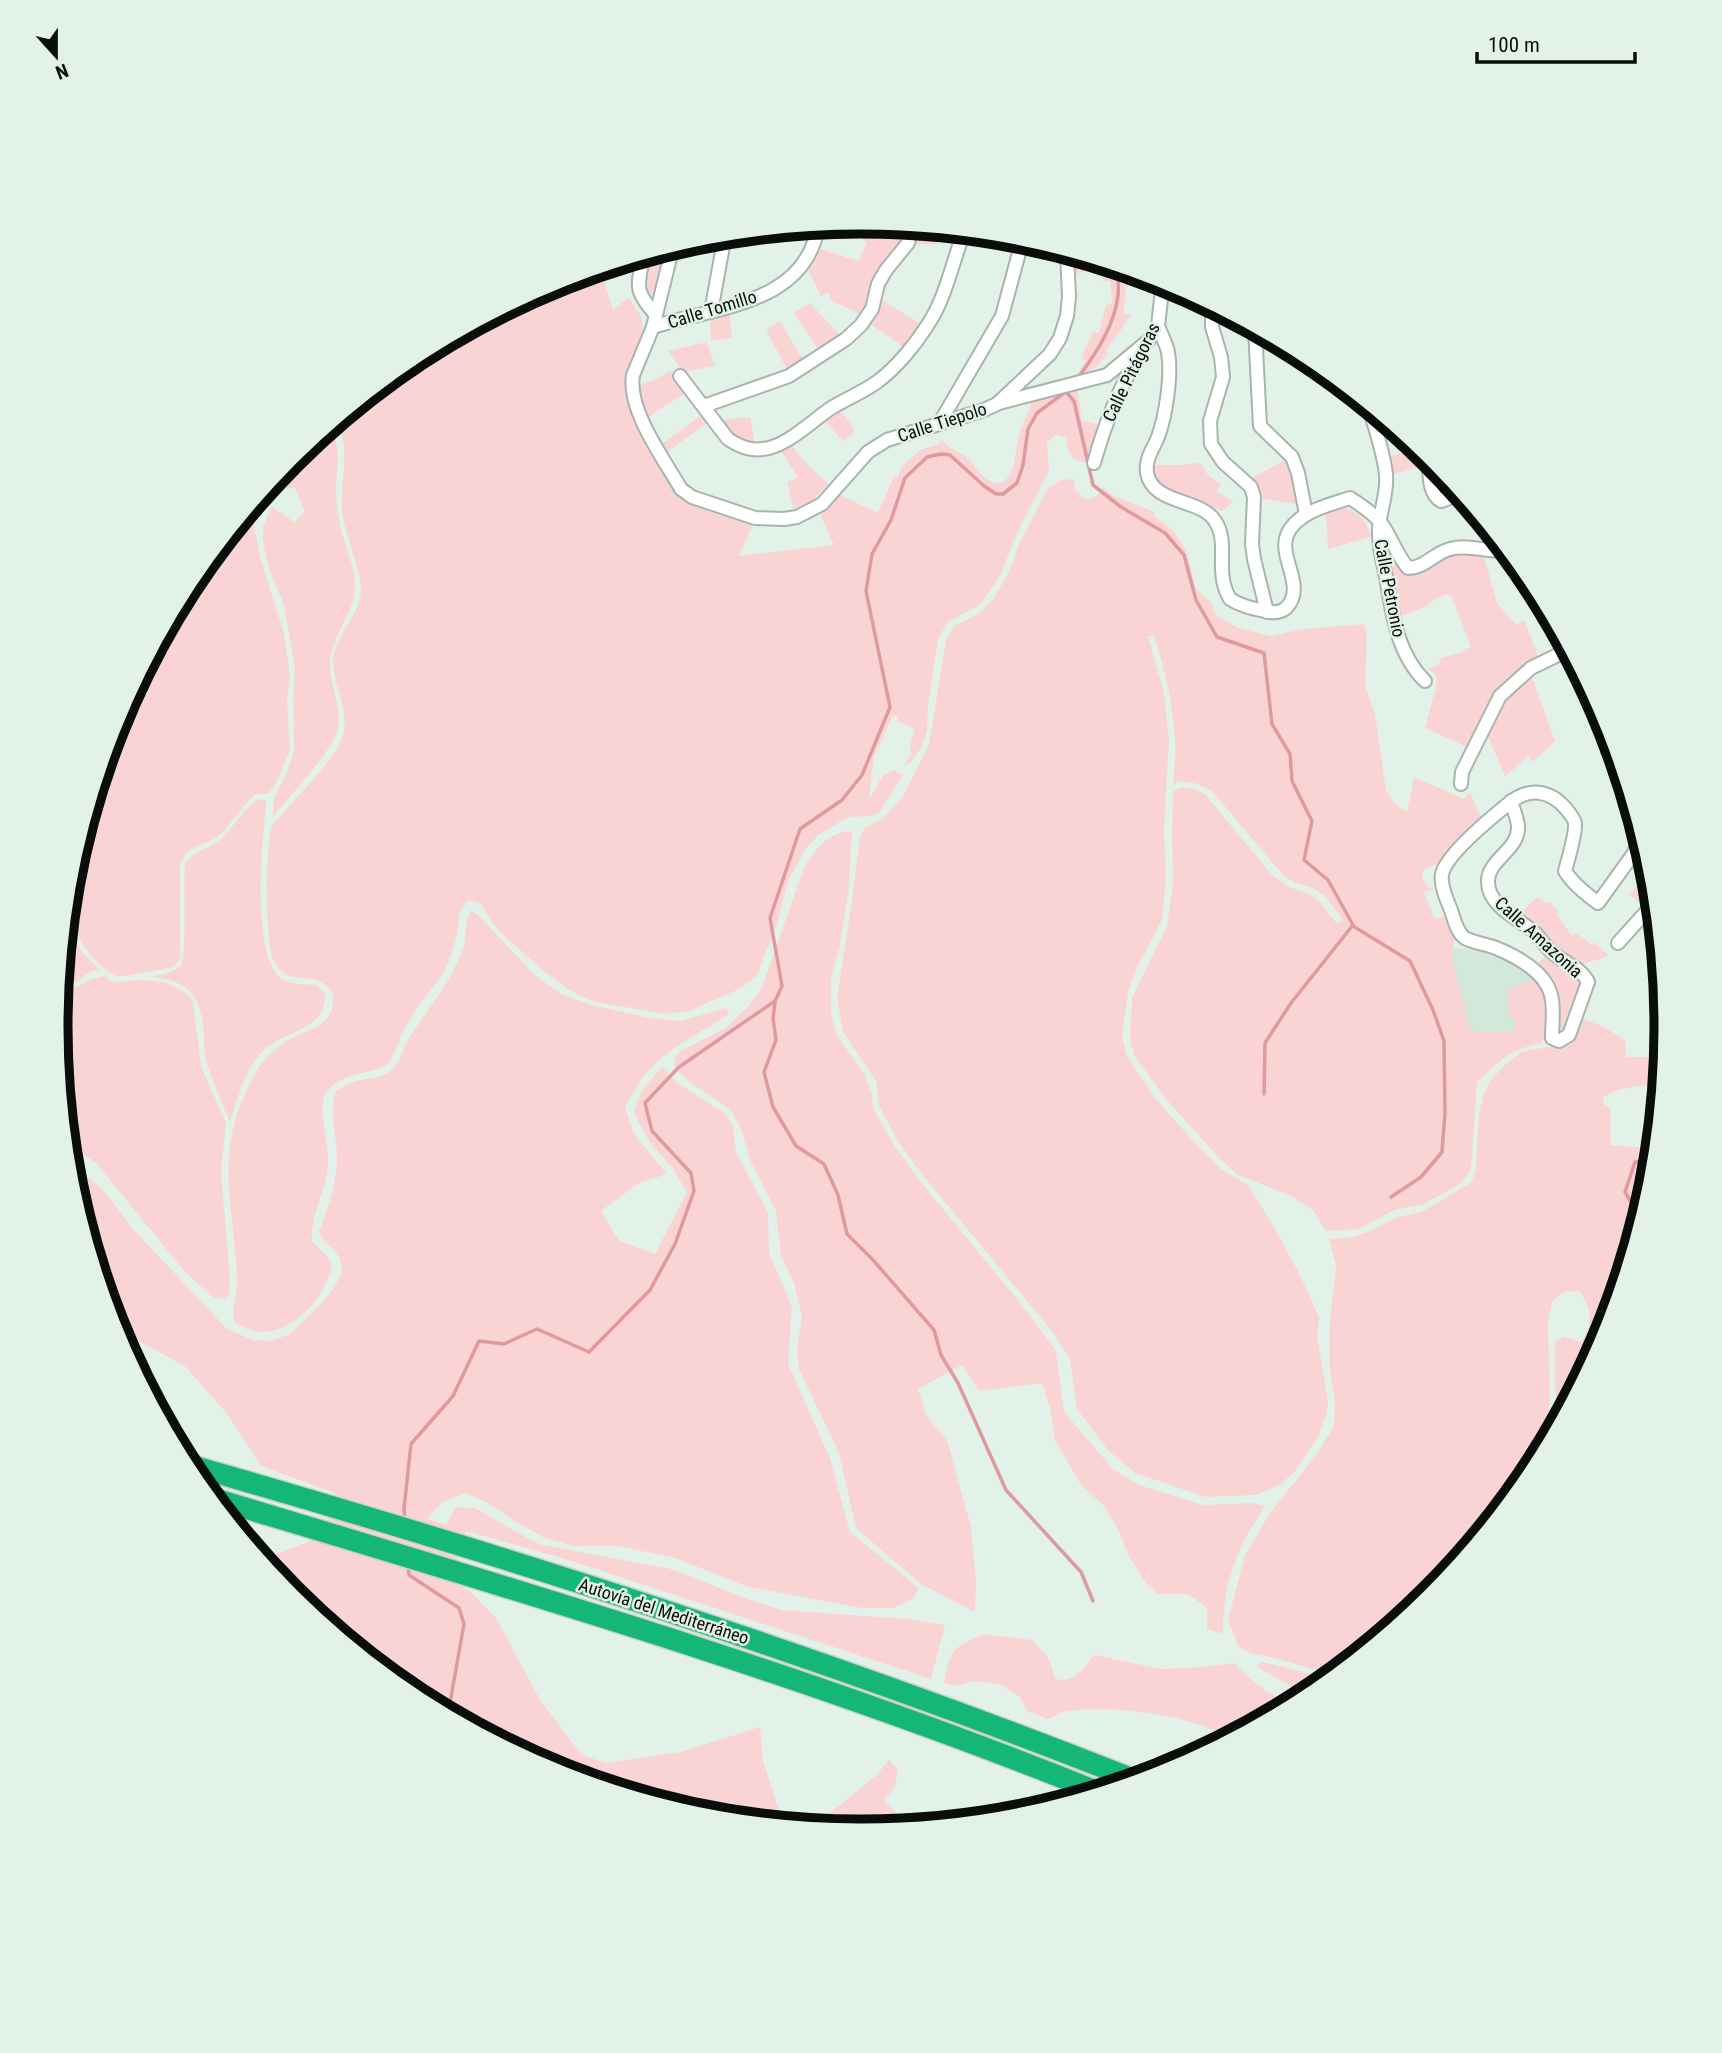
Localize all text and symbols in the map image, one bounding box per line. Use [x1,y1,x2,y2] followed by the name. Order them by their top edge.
[21,21,91,91] north arrow
[1477,21,1634,65] scale bar
[1488,33,1540,57] text: 100 m
[52,59,71,84] text: N
[665,286,759,332] street label: Calle Tomillo
[1098,319,1164,425] street label: Calle Pitágoras
[895,398,989,446] street label: Calle Tiepolo
[1370,537,1410,639] street label: Calle Petronio
[1491,892,1587,982] street label: Calle Amazonia
[576,1574,752,1648] street label: Autovía del Mediterráneo

